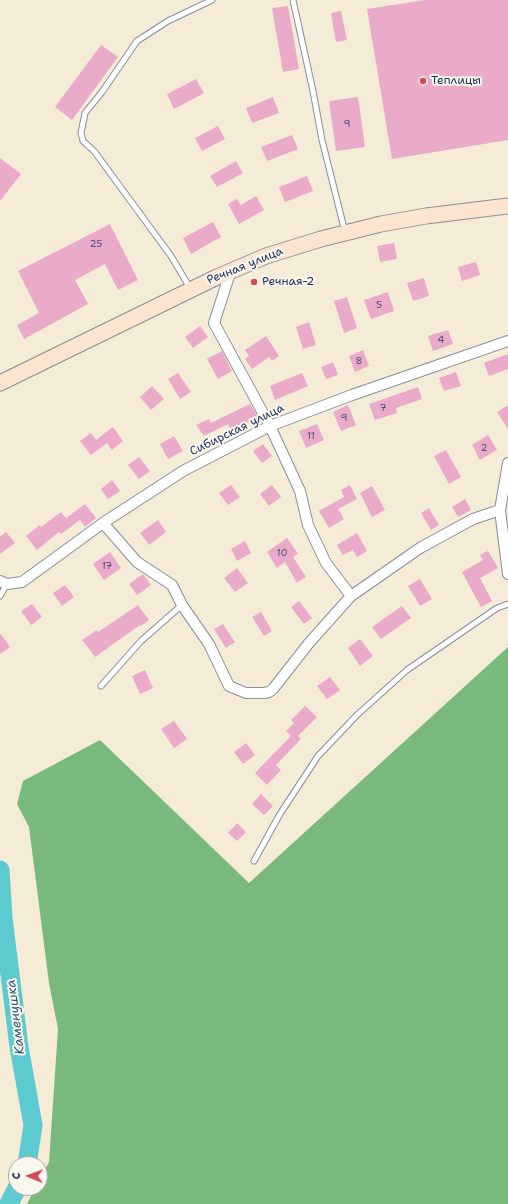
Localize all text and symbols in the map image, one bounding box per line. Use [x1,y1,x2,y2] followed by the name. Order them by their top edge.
[431,74,481,88] place label: Теплицы
[418,76,428,86] marker: Теплицы
[344,118,350,130] house number: 9
[90,238,102,250] house number: 25
[205,244,285,288] street label: Речная улица
[262,275,314,289] place label: Речная-2
[249,277,259,287] marker: Речная-2
[376,299,382,311] house number: 5
[438,334,444,346] house number: 4
[356,355,362,367] house number: 8
[188,401,286,459] street label: Сибирская улица
[380,402,386,414] house number: 7
[341,412,347,424] house number: 9
[307,430,315,442] house number: 11
[481,442,487,454] house number: 2
[277,547,287,559] house number: 10
[102,560,112,572] house number: 17
[4,979,28,1055] water label: Каменушка
[8,1156,48,1196] north arrow
[9,1172,24,1179] text: С

